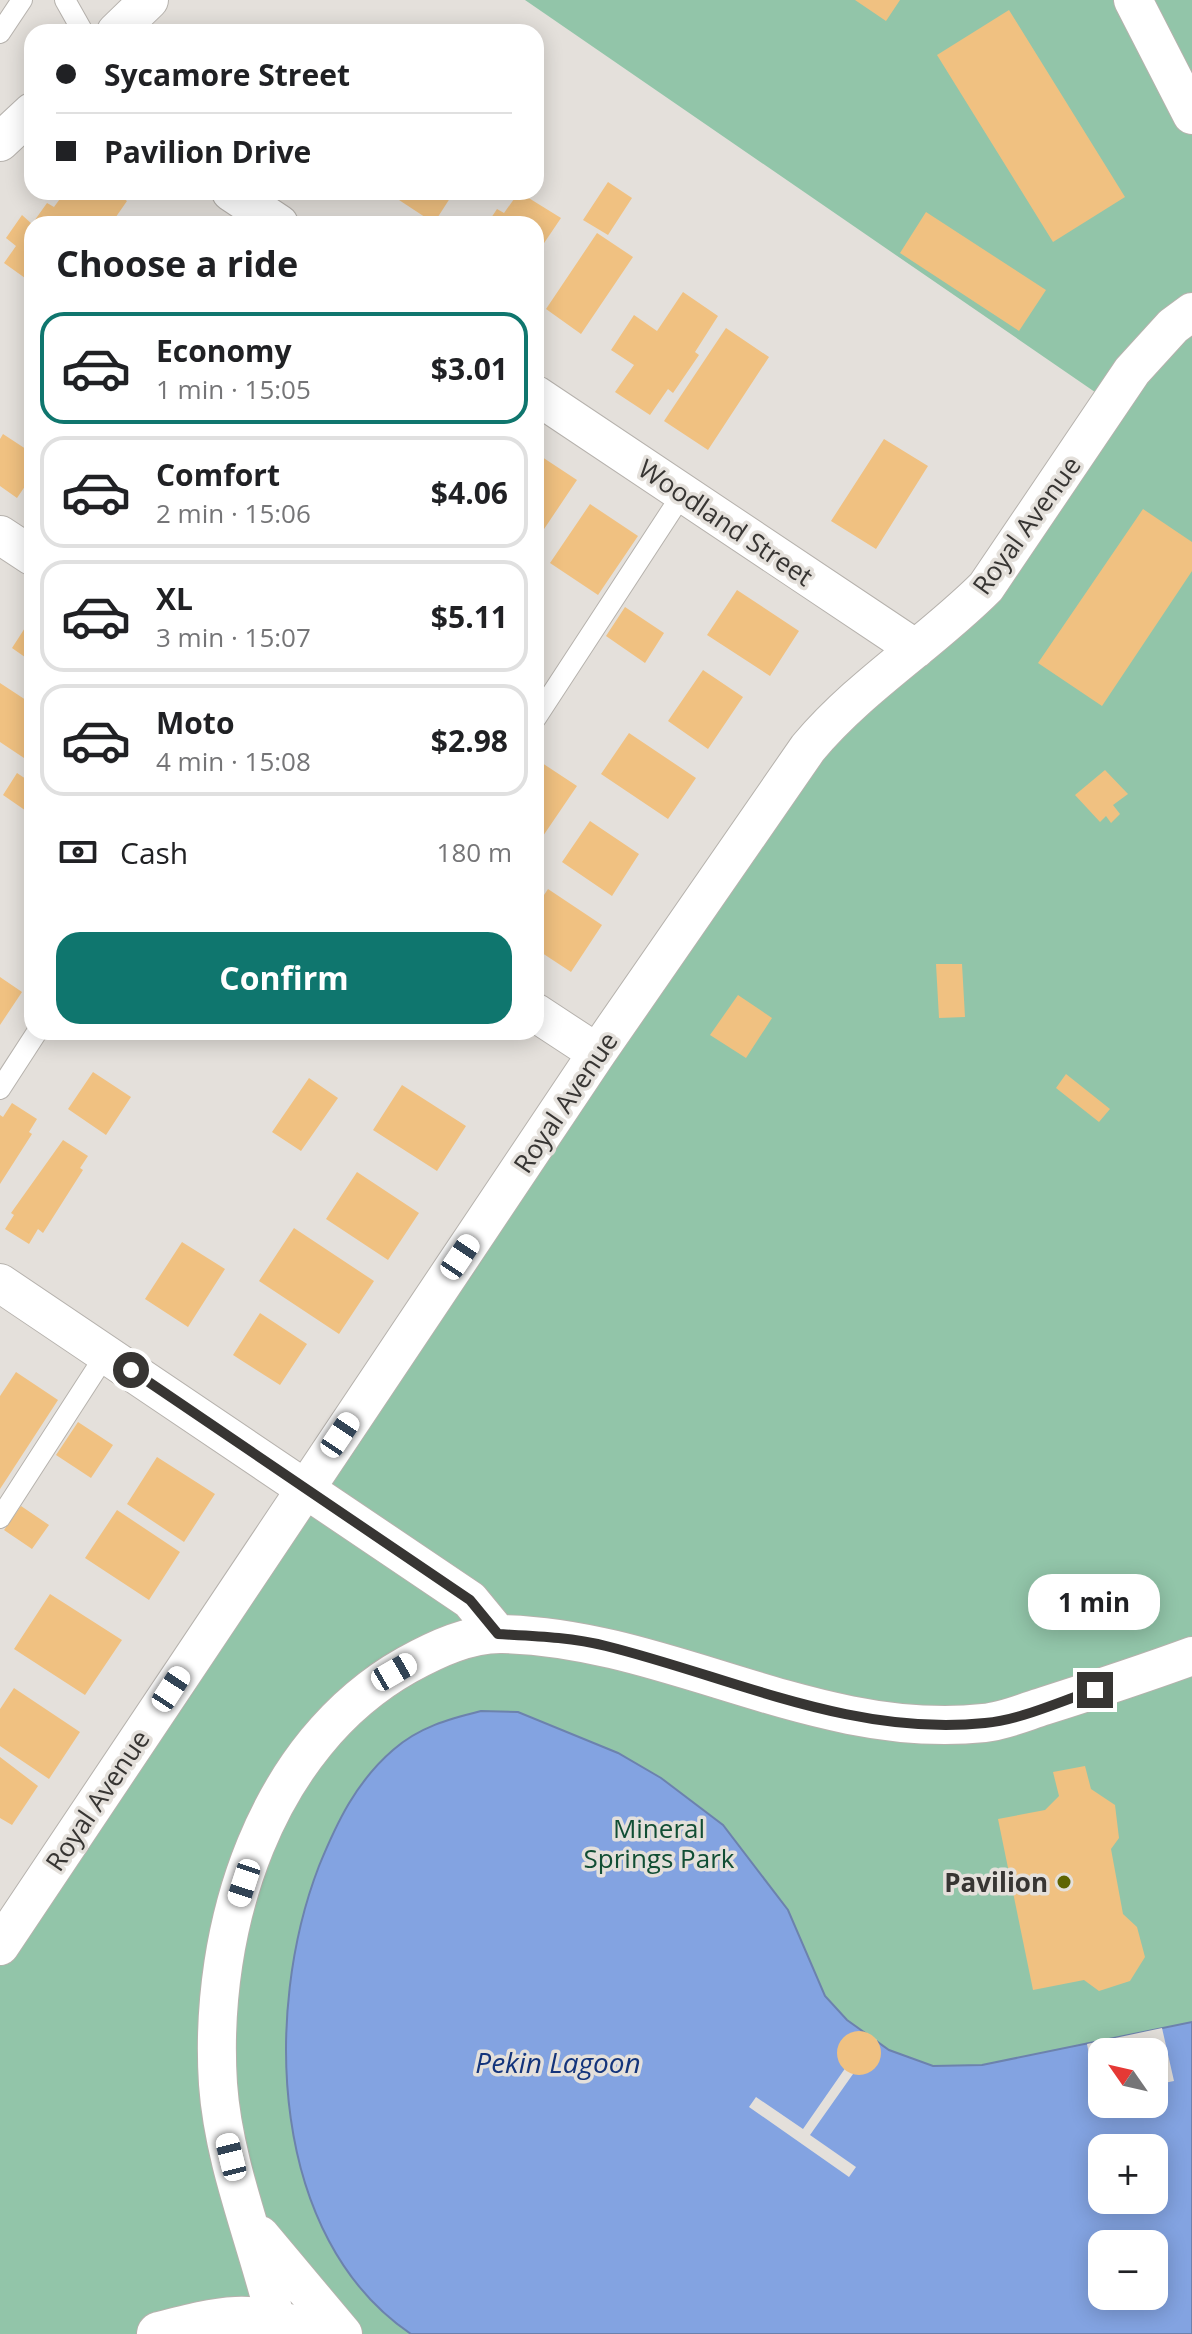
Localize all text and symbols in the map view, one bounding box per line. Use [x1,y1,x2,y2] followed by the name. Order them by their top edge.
[104,54,350,95] text: Sycamore Street
[104,131,311,172] text: Pavilion Drive
[56,239,298,288] text: Choose a ride
[156,330,292,371] text: Economy
[60,332,132,404] icon: car
[431,348,508,389] text: $3.01
[156,371,311,407] text: 1 min · 15:05
[964,448,1088,602] street label: Royal Avenue
[632,450,820,594] street label: Woodland Street
[156,454,280,495] text: Comfort
[60,456,132,528] icon: car
[431,472,508,513] text: $4.06
[156,495,311,531] text: 2 min · 15:06
[156,578,193,619] text: XL
[60,580,132,652] icon: car
[431,596,508,637] text: $5.11
[156,619,311,655] text: 3 min · 15:07
[156,702,234,743] text: Moto
[60,704,132,776] icon: car
[431,720,508,761] text: $2.98
[156,743,311,779] text: 4 min · 15:08
[56,830,100,874] icon: cash
[120,832,188,873] text: Cash
[437,834,512,870] text: 180 m
[56,932,512,1024] button: Confirm
[505,1024,625,1180] street label: Royal Avenue
[437,1230,483,1284] car
[113,1352,149,1388] route start
[317,1408,363,1462] car
[1029,1574,1161,1630] callout: 1 min
[1058,1584,1130,1620] text: 1 min
[367,1650,421,1694] car
[148,1662,194,1716] car
[1077,1672,1113,1708] route end
[37,1722,157,1878] street label: Royal Avenue
[584,1810,735,1876] park label: Mineral Springs Park
[225,1856,263,1910] car
[944,1864,1048,1900] place label: Pavilion
[1055,1873,1073,1891] marker: Pavilion
[1088,2038,1168,2118] north arrow
[1088,2038,1168,2310] map controls
[475,2043,641,2081] water label: Pekin Lagoon
[214,2131,248,2183] car
[1088,2134,1168,2214] button: +
[1088,2230,1168,2310] button: −

